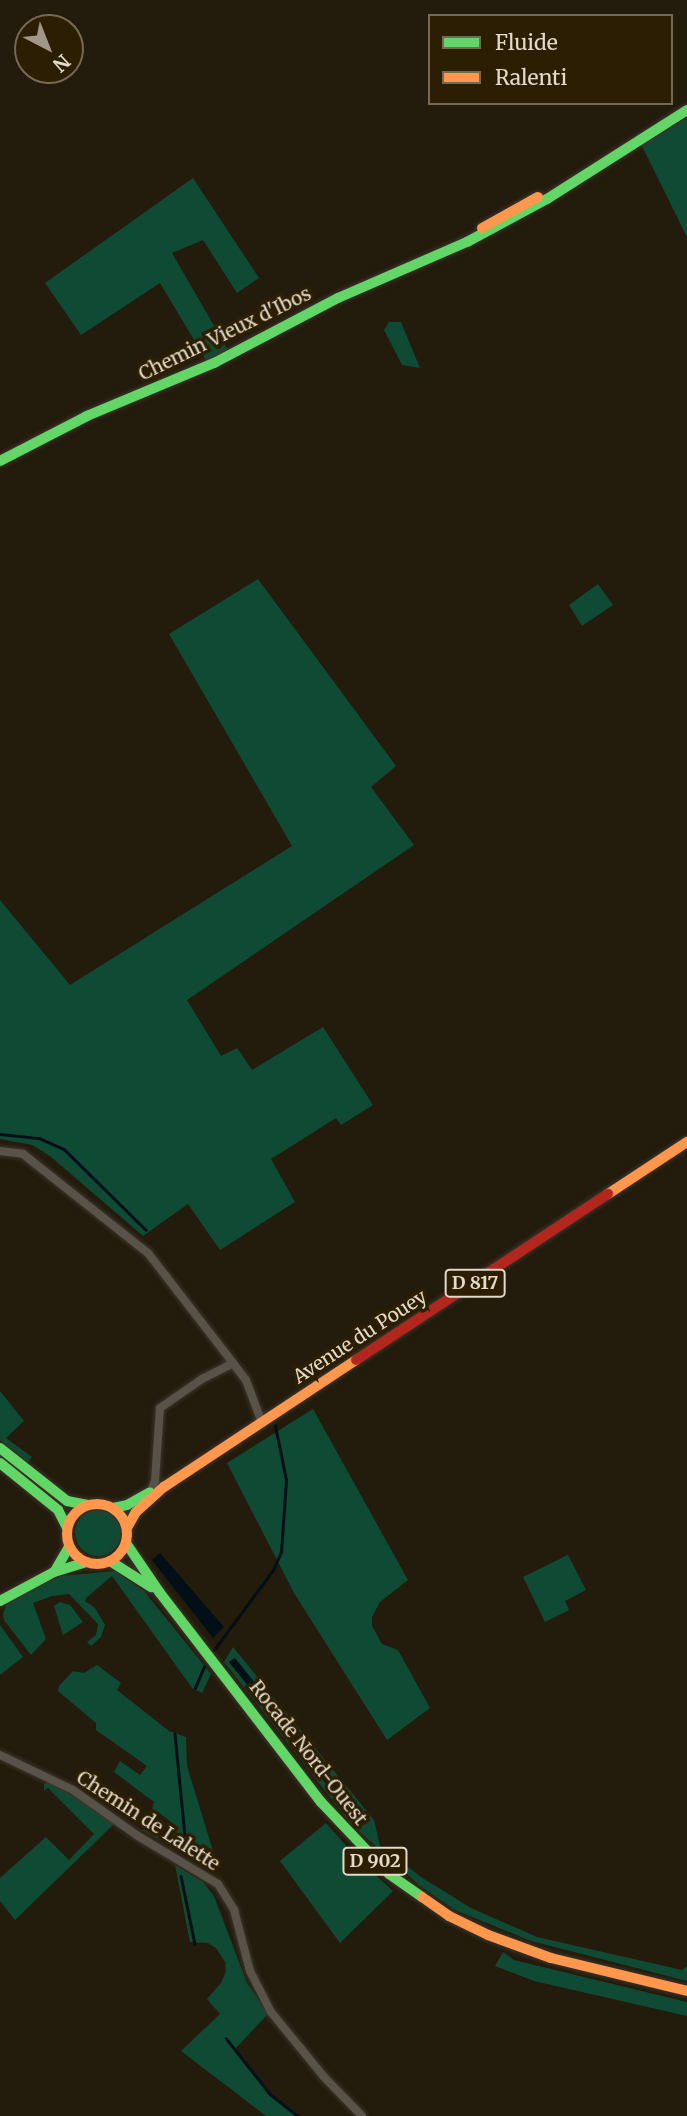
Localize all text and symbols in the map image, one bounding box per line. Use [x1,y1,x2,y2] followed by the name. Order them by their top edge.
[14,14,84,84] north arrow
[428,14,673,105] legend
[495,29,558,56] text: Fluide
[48,49,75,77] text: N
[495,64,567,91] text: Ralenti
[135,282,315,386] street label: Chemin Vieux d'Ibos
[444,1268,506,1298] road number: D 817
[289,1285,431,1389] street label: Avenue du Pouey
[244,1676,372,1830] street label: Rocade Nord-Ouest
[72,1766,224,1876] street label: Chemin de Lalette
[342,1846,408,1875] road number: D 902

